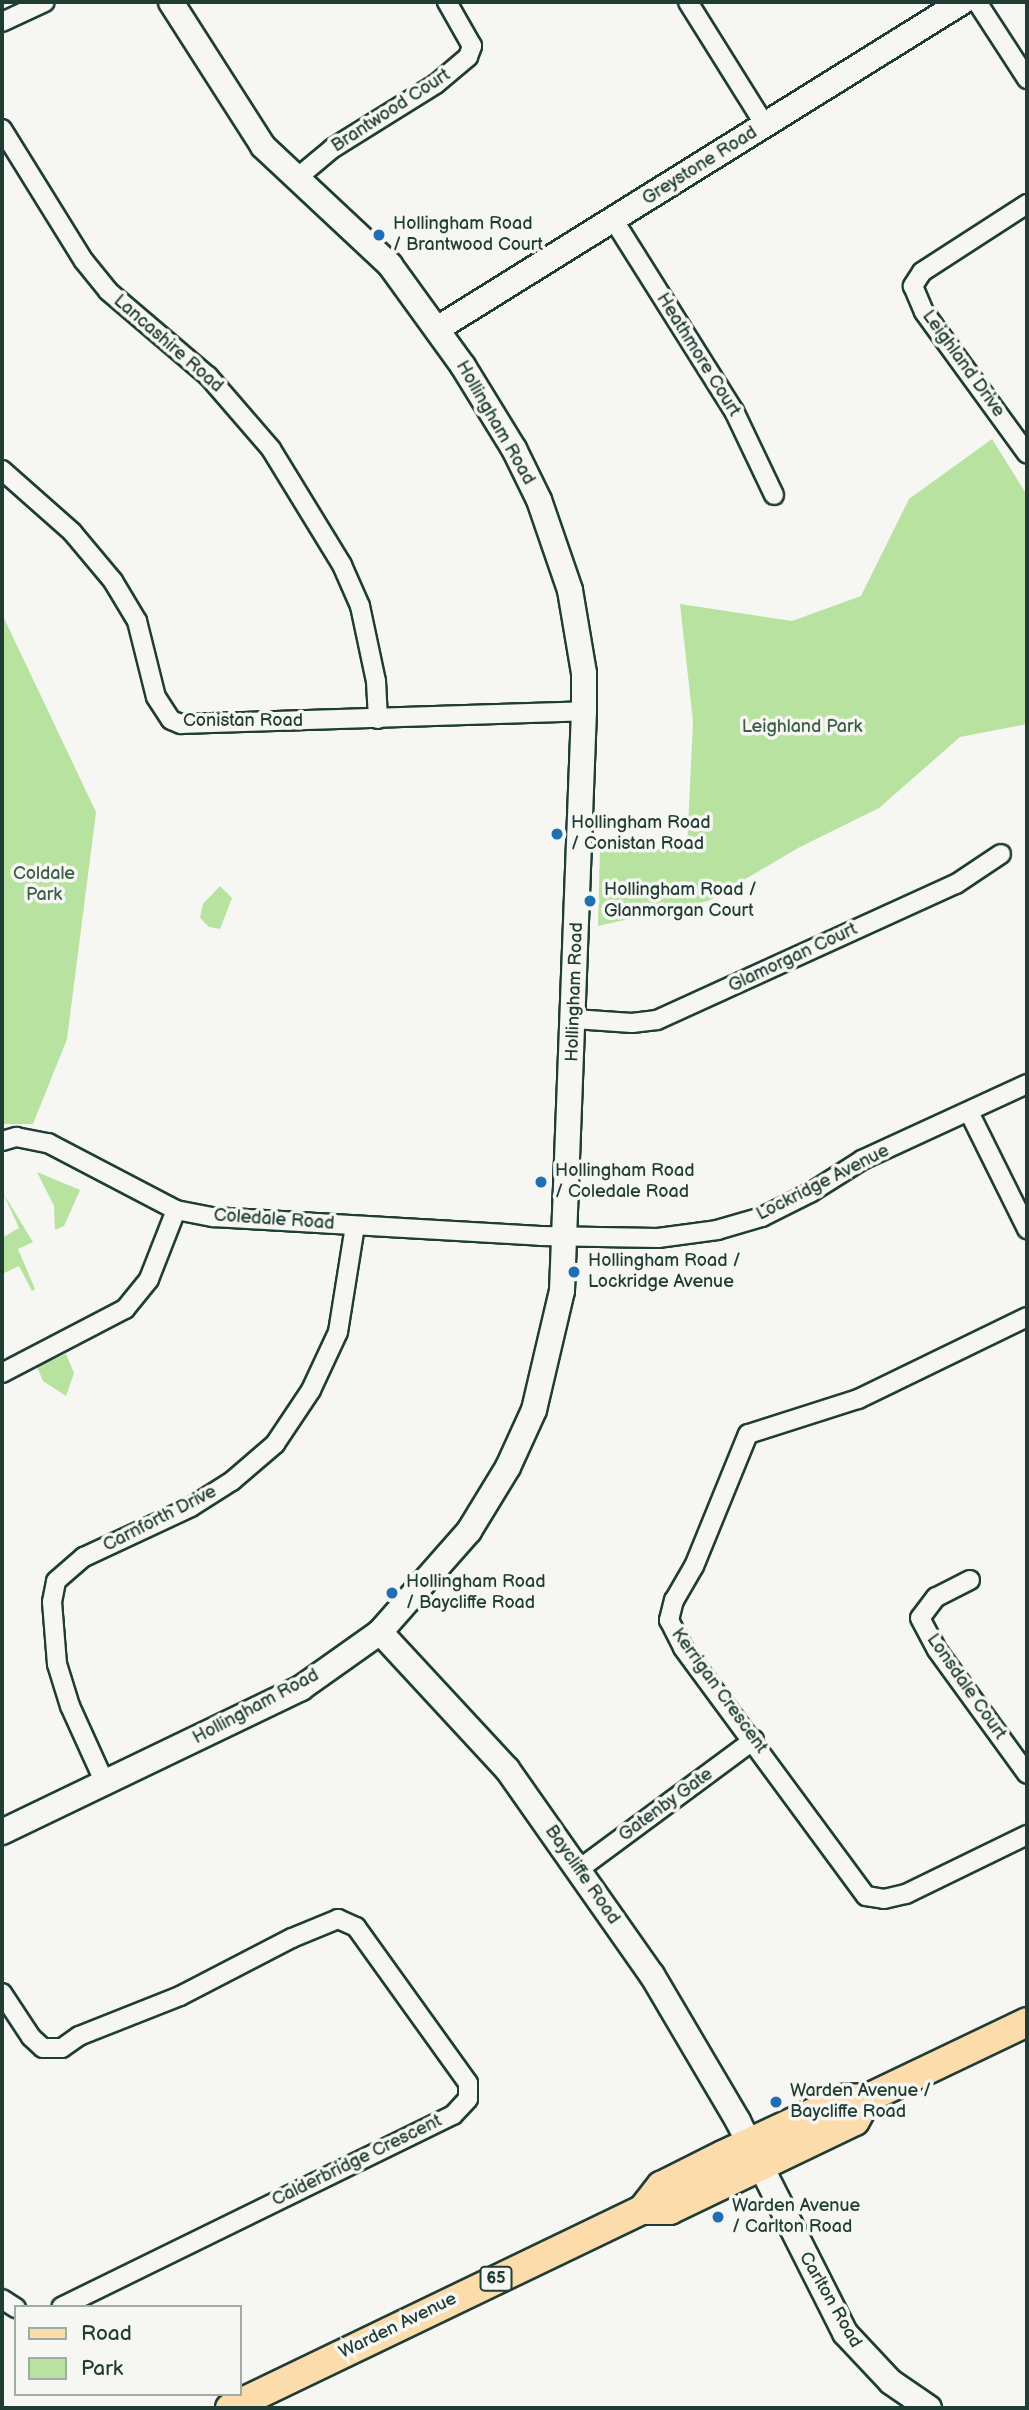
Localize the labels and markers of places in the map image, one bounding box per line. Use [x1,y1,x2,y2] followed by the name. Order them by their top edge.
[393,214,543,256] place label: Hollingham Road / Brantwood Court
[371,227,387,243] marker: Hollingham Road / Brantwood Court
[571,813,711,856] place label: Hollingham Road / Conistan Road
[549,826,565,842] marker: Hollingham Road / Conistan Road
[604,880,757,922] place label: Hollingham Road / Glanmorgan Court
[582,893,598,909] marker: Hollingham Road / Glanmorgan Court
[555,1161,695,1204] place label: Hollingham Road / Coledale Road
[533,1174,549,1190] marker: Hollingham Road / Coledale Road
[588,1251,741,1294] place label: Hollingham Road / Lockridge Avenue
[566,1264,582,1280] marker: Hollingham Road / Lockridge Avenue
[406,1572,546,1614] place label: Hollingham Road / Baycliffe Road
[384,1585,400,1601] marker: Hollingham Road / Baycliffe Road
[790,2081,931,2124] place label: Warden Avenue / Baycliffe Road
[768,2094,784,2110] marker: Warden Avenue / Baycliffe Road
[732,2196,860,2238] place label: Warden Avenue / Carlton Road
[710,2209,726,2225] marker: Warden Avenue / Carlton Road

